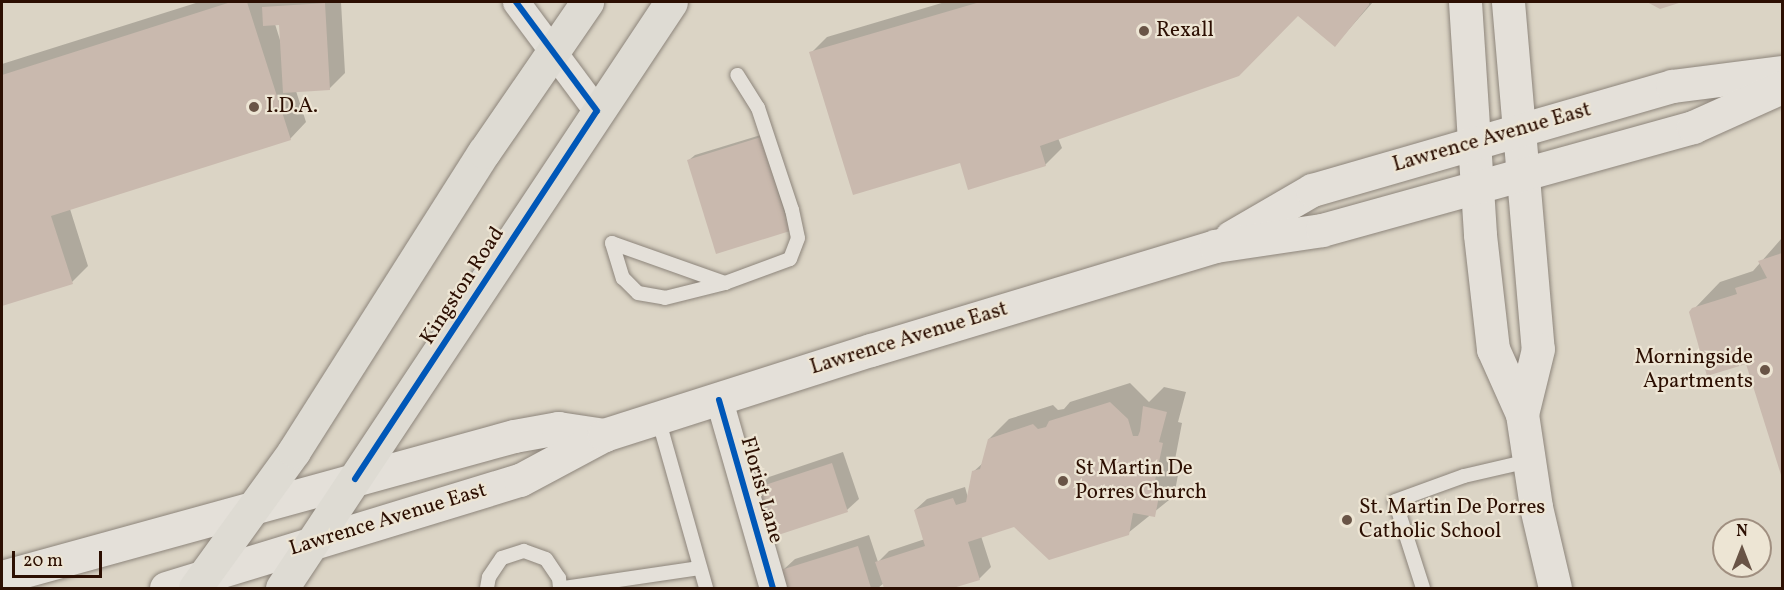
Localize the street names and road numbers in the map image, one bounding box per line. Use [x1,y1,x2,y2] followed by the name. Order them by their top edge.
[1390,98,1594,178] street label: Lawrence Avenue East
[416,222,510,350] street label: Kingston Road
[807,297,1011,381] street label: Lawrence Avenue East
[734,434,788,546] street label: Florist Lane
[286,478,490,562] street label: Lawrence Avenue East

